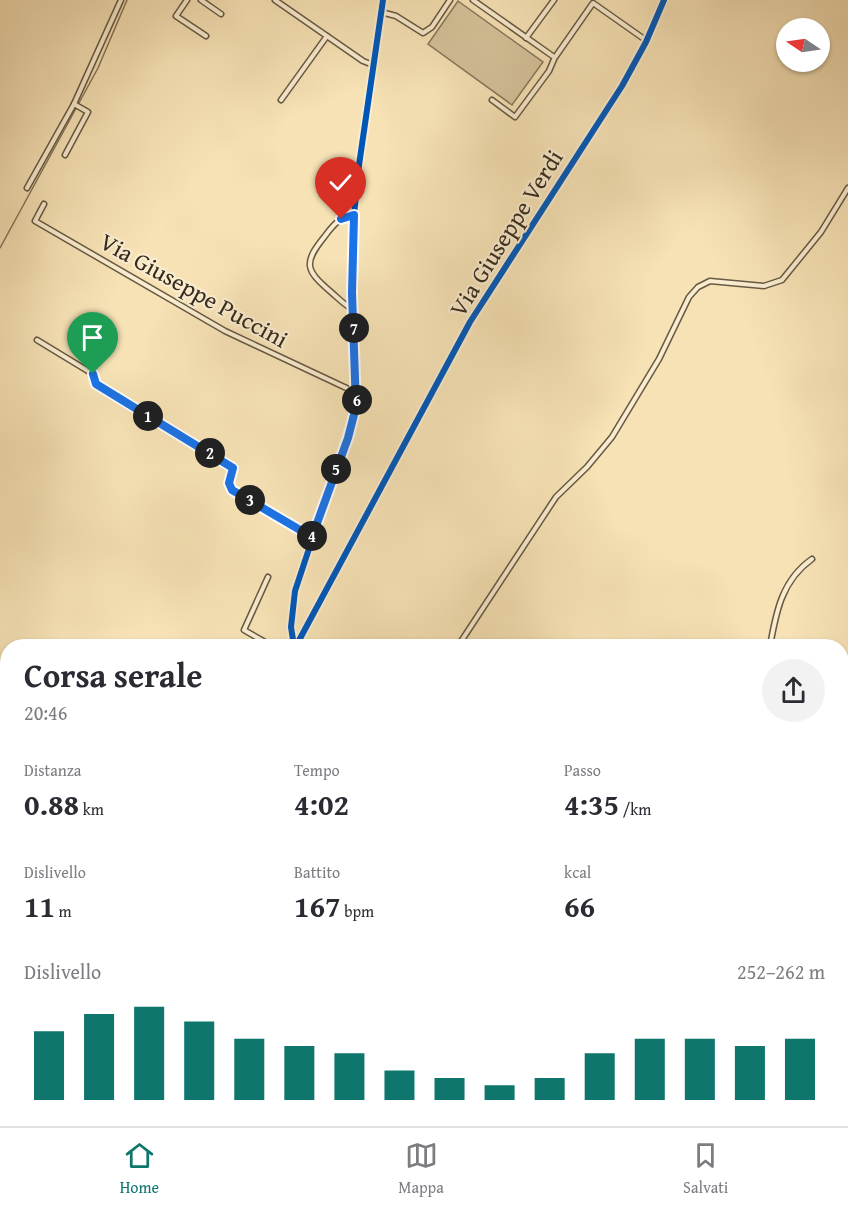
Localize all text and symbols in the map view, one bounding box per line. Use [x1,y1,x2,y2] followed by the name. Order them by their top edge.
[776,18,830,72] north arrow
[776,18,830,72] map controls
[441,143,572,323] street label: Via Giuseppe Verdi
[315,157,366,219] pin
[324,166,357,199] icon: check
[94,224,295,356] street label: Via Giuseppe Puccini
[67,312,118,374] pin
[339,313,369,343] pin: 7
[350,316,358,340] text: 7
[76,321,109,354] icon: arrive
[342,385,372,415] pin: 6
[353,388,361,412] text: 6
[133,401,163,431] pin: 1
[144,404,152,428] text: 1
[195,438,225,468] pin: 2
[206,441,214,465] text: 2
[321,454,351,484] pin: 5
[332,457,340,481] text: 5
[235,485,265,515] pin: 3
[246,488,254,512] text: 3
[297,521,327,551] pin: 4
[308,524,316,548] text: 4
[24,651,202,699] text: Corsa serale
[762,659,825,722] button: share
[24,698,67,727] text: 20:46
[24,758,81,782] text: Distanza
[294,758,340,782] text: Tempo
[564,758,601,782] text: Passo
[24,782,79,826] text: 0.88
[294,782,349,826] text: 4:02
[564,782,619,826] text: 4:35
[79,797,104,821] text: km
[619,797,651,821] text: /km
[24,860,86,884] text: Dislivello
[294,860,340,884] text: Battito
[564,860,591,884] text: kcal
[24,884,55,928] text: 11
[294,884,341,928] text: 167
[564,884,595,928] text: 66
[55,899,72,923] text: m
[341,899,374,923] text: bpm
[24,957,101,986] text: Dislivello
[737,957,825,986] text: 252–262 m
[120,1139,159,1199] tab: Home
[398,1139,444,1199] tab: Mappa
[683,1139,728,1199] tab: Salvati

